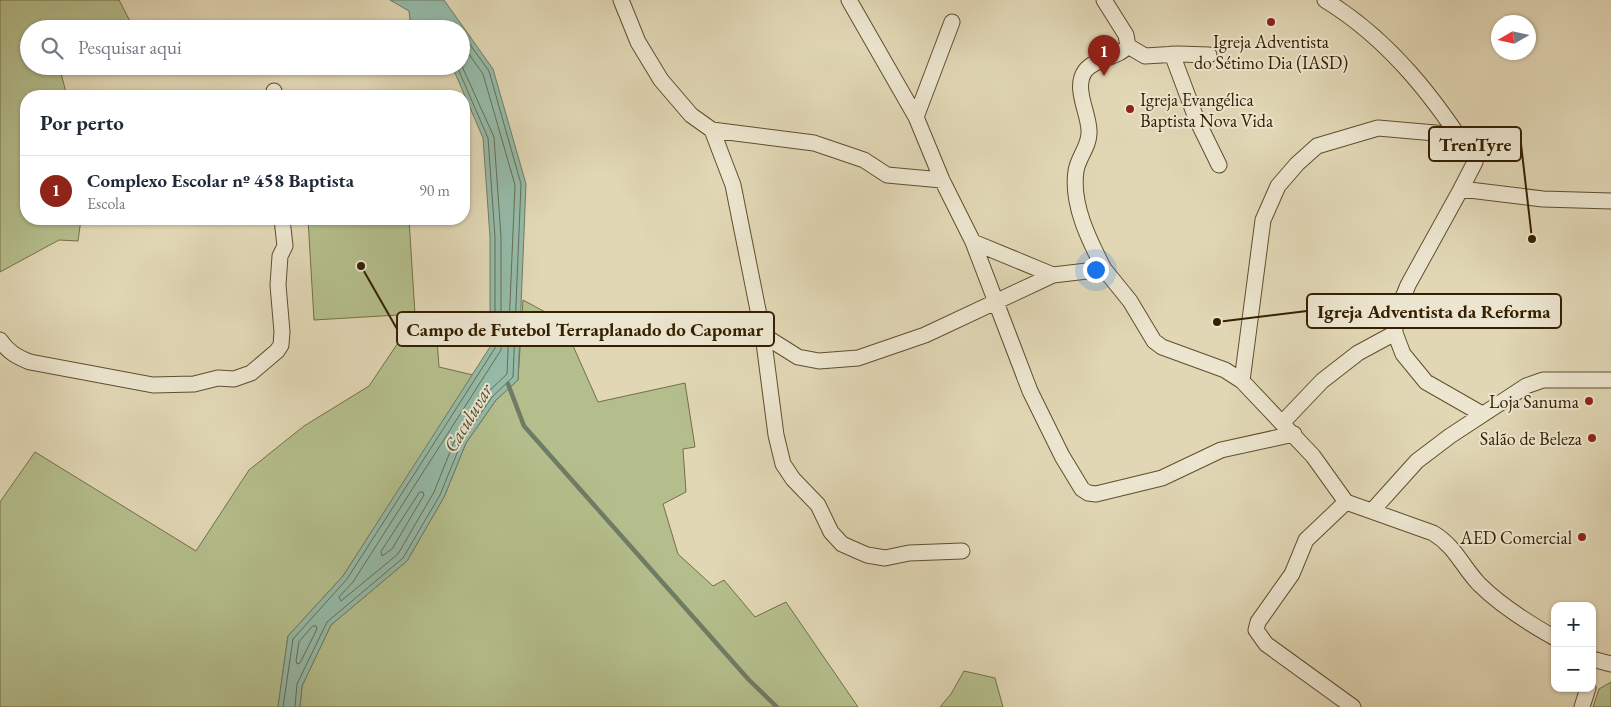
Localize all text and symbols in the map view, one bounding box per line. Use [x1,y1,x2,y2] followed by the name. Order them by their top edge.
[1491,15,1536,60] north arrow
[1265,16,1277,28] marker: Igreja Adventista do Sétimo Dia (IASD)
[20,20,470,75] search box
[1194,30,1348,74] place label: Igreja Adventista do Sétimo Dia (IASD)
[38,34,66,62] icon: search
[78,35,182,60] text: Pesquisar aqui
[1088,35,1120,76] pin: 1
[1140,88,1274,132] place label: Igreja Evangélica Baptista Nova Vida
[1124,103,1136,115] marker: Igreja Evangélica Baptista Nova Vida
[40,109,124,136] text: Por perto
[1429,127,1521,161] callout: TrenTyre
[1439,132,1511,157] text: TrenTyre
[87,168,354,193] text: Complexo Escolar nº 458 Baptista
[52,180,60,201] text: 1
[419,180,450,201] text: 90 m
[87,193,125,214] text: Escola
[1083,257,1109,283] your location
[1307,294,1561,328] callout: Igreja Adventista da Reforma
[1317,299,1551,324] text: Igreja Adventista da Reforma
[397,312,774,346] callout: Campo de Futebol Terraplanado do Capomar
[407,317,764,342] text: Campo de Futebol Terraplanado do Capomar
[438,379,499,457] water label: Caculuvar
[1489,390,1580,413] place label: Loja Sanuma
[1583,395,1595,407] marker: Loja Sanuma
[1480,427,1583,450] place label: Salão de Beleza
[1586,432,1598,444] marker: Salão de Beleza
[1459,526,1572,549] place label: AED Comercial
[1576,531,1588,543] marker: AED Comercial
[1551,602,1596,692] map controls
[1551,602,1596,647] button: +
[1551,647,1596,692] button: −

